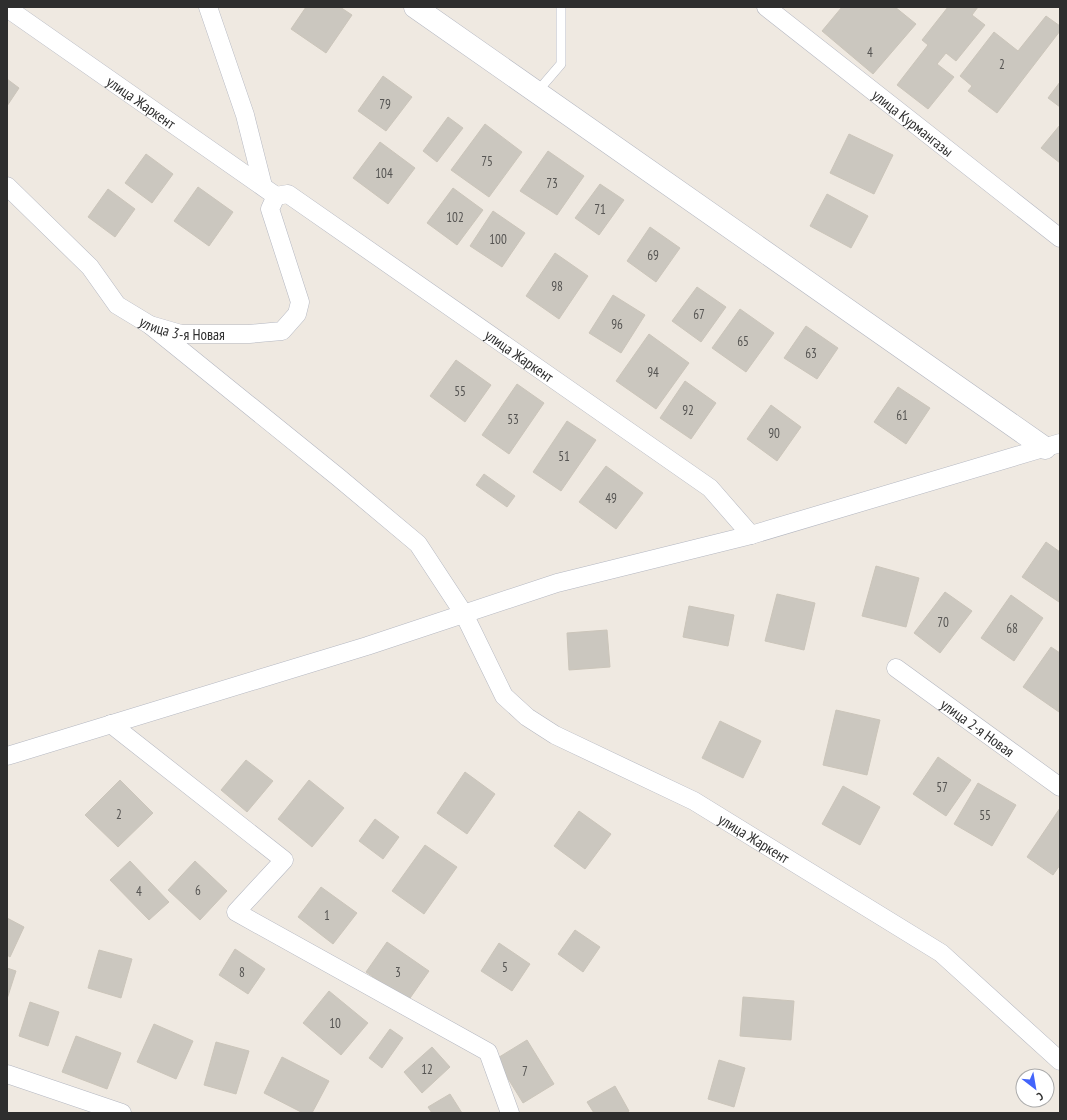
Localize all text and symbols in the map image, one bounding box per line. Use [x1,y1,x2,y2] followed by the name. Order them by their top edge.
[867,44,873,61] house number: 4
[999,56,1005,73] house number: 2
[103,71,180,133] street label: улица Жаркент
[869,85,957,160] street label: улица Курмангазы
[379,96,391,113] house number: 79
[481,153,493,170] house number: 75
[375,165,393,182] house number: 104
[546,175,558,192] house number: 73
[594,201,606,218] house number: 71
[446,209,464,226] house number: 102
[489,231,507,248] house number: 100
[647,247,659,264] house number: 69
[551,278,563,295] house number: 98
[693,306,705,323] house number: 67
[136,311,225,344] street label: улица 3-я Новая
[611,316,623,333] house number: 96
[481,325,558,386] street label: улица Жаркент
[737,333,749,350] house number: 65
[805,345,817,362] house number: 63
[647,364,659,381] house number: 94
[454,383,466,400] house number: 55
[682,402,694,419] house number: 92
[896,407,908,424] house number: 61
[507,411,519,428] house number: 53
[768,425,780,442] house number: 90
[558,448,570,465] house number: 51
[605,490,617,507] house number: 49
[937,614,949,631] house number: 70
[1006,620,1018,637] house number: 68
[937,694,1019,761] street label: улица 2-я Новая
[936,779,948,796] house number: 57
[116,806,122,823] house number: 2
[979,807,991,824] house number: 55
[715,809,793,867] street label: улица Жаркент
[195,882,201,899] house number: 6
[136,883,142,900] house number: 4
[324,907,330,924] house number: 1
[502,959,508,976] house number: 5
[239,964,245,981] house number: 8
[395,964,401,981] house number: 3
[329,1015,341,1032] house number: 10
[421,1061,433,1078] house number: 12
[522,1063,528,1080] house number: 7
[1015,1068,1055,1108] north arrow
[1034,1089,1046,1104] text: С

